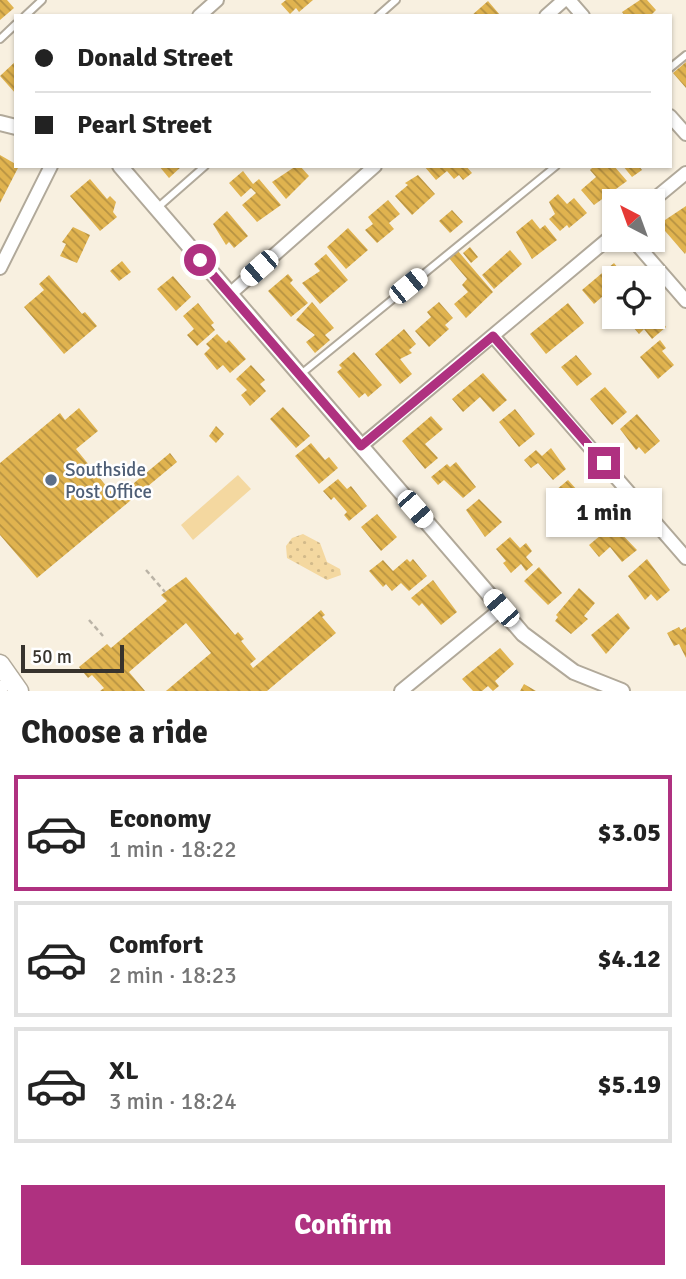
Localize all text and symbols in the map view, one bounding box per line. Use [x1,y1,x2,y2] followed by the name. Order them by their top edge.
[77,42,233,74] text: Donald Street
[77,109,212,141] text: Pearl Street
[602,189,665,252] north arrow
[602,189,665,329] map controls
[184,244,216,276] route start
[237,246,282,290] car
[386,265,431,307] car
[602,266,665,329] button: locate
[588,447,620,479] route end
[65,458,152,504] place label: Southside Post Office
[43,472,59,488] marker: Southside Post Office
[394,486,437,532] car
[546,488,662,536] callout: 1 min
[576,498,632,527] text: 1 min
[480,585,523,631] car
[21,642,124,674] scale bar
[32,645,72,669] text: 50 m
[21,713,208,752] text: Choose a ride
[25,802,88,865] icon: car
[109,803,211,835] text: Economy
[597,817,661,849] text: $3.05
[109,835,237,864] text: 1 min · 18:22
[25,928,88,991] icon: car
[109,929,203,961] text: Comfort
[597,943,661,975] text: $4.12
[109,961,237,990] text: 2 min · 18:23
[25,1054,88,1117] icon: car
[109,1055,139,1087] text: XL
[597,1069,661,1101] text: $5.19
[109,1087,237,1116] text: 3 min · 18:24
[21,1185,665,1265] button: Confirm

